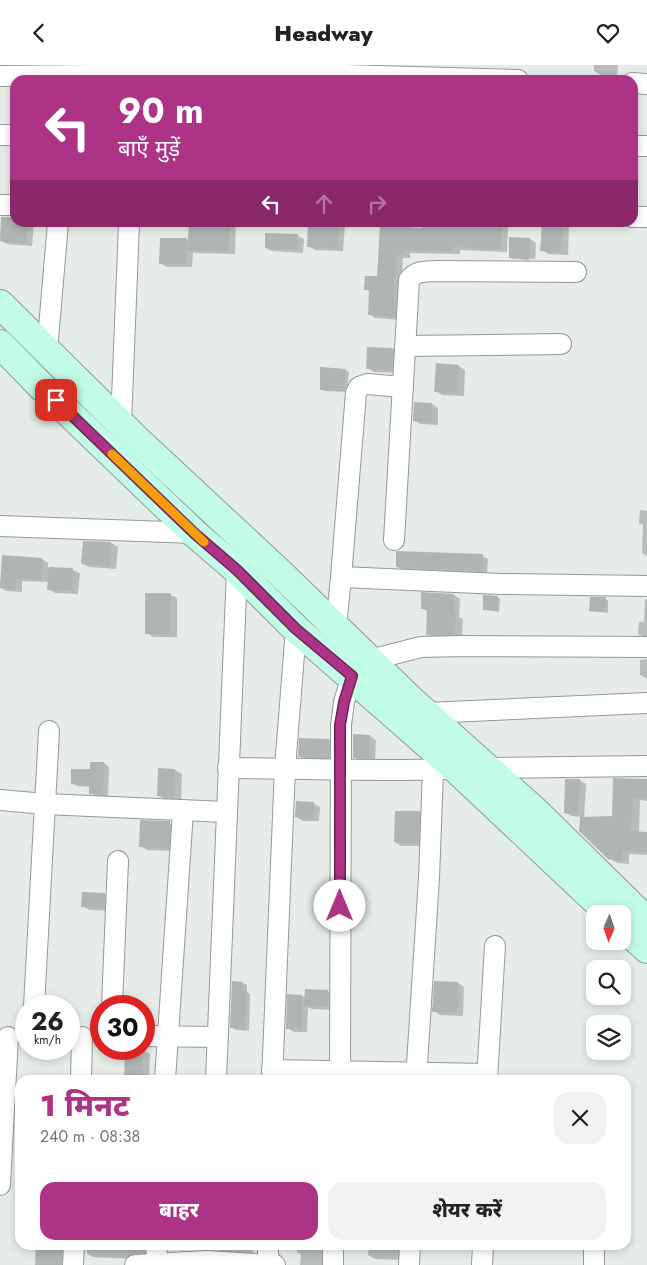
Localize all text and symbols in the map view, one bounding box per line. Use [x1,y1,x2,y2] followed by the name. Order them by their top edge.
[274,17,373,49] text: Headway
[25,19,53,47] icon: back
[594,19,622,47] icon: heart
[118,86,204,136] text: 90 m
[35,95,100,160] icon: left
[118,132,180,164] text: बाएँ मुड़ें
[257,190,285,218] icon: left
[310,190,338,218] icon: ahead
[363,190,391,218] icon: right
[35,379,77,421] pin
[42,386,70,414] icon: arrive
[313,879,365,931] position arrow
[586,905,631,950] north arrow
[586,905,631,1060] map controls
[586,960,631,1005] button: search
[90,995,155,1060] speed limit sign: 30
[31,1003,64,1039] text: 26
[586,1015,631,1060] button: layers
[34,1031,61,1049] text: km/h
[40,1084,129,1127] text: 1 मिनट
[554,1092,606,1144] button: close
[40,1125,140,1148] text: 240 m · 08:38
[40,1182,318,1240] button: बाहर
[328,1182,606,1240] button: शेयर करें

